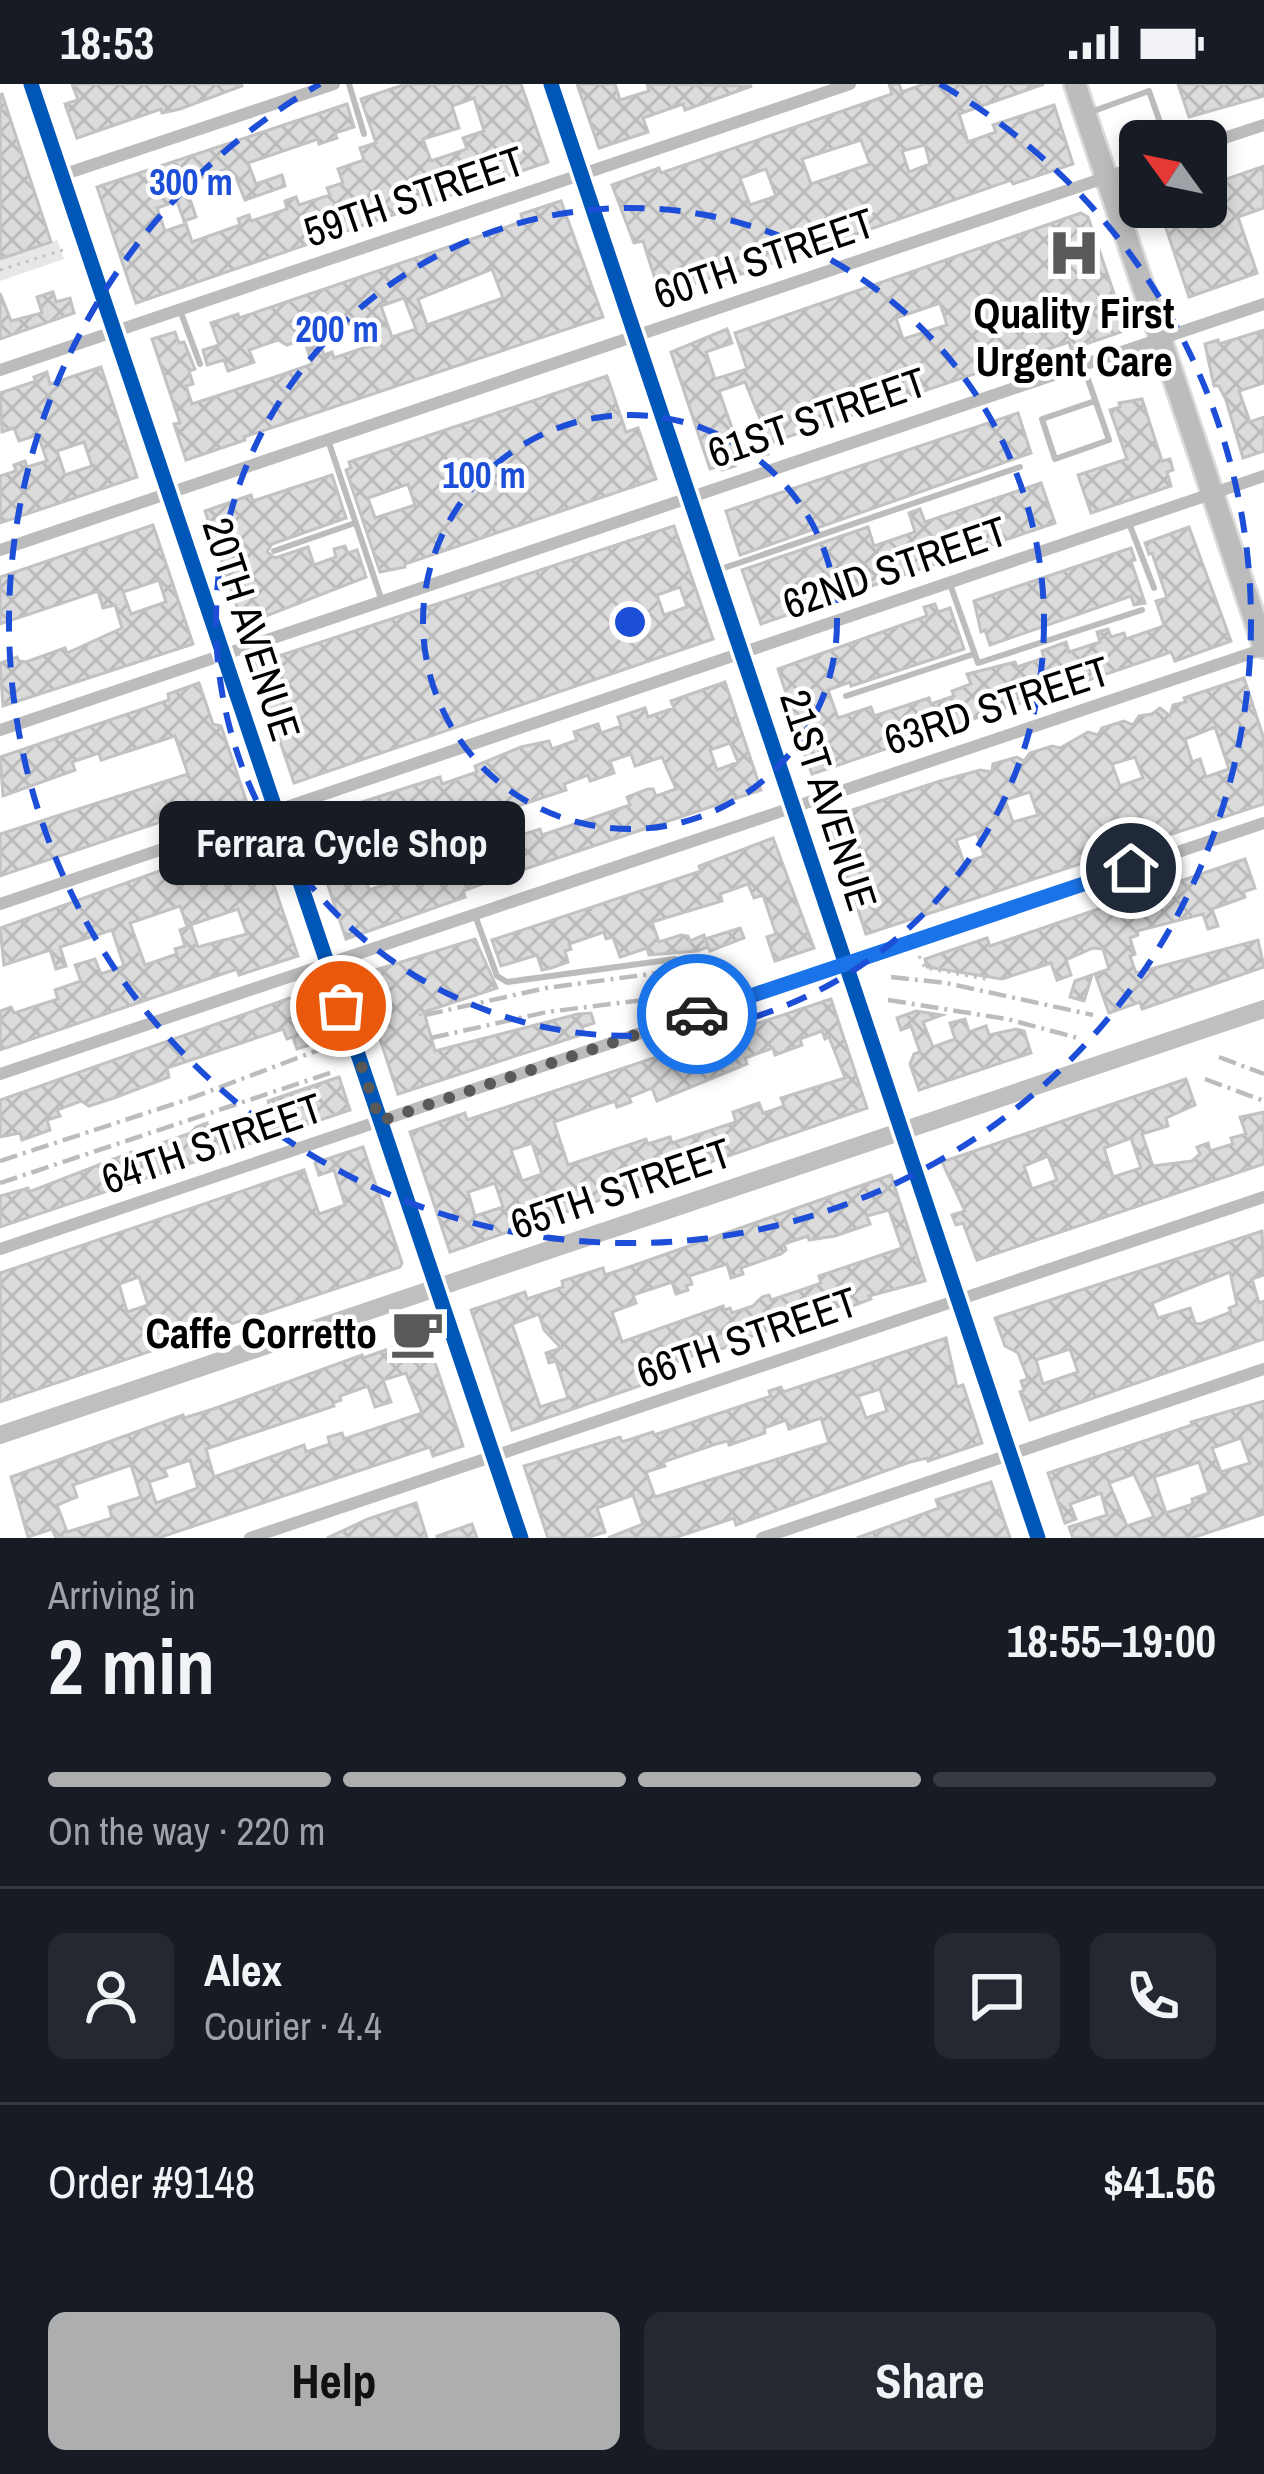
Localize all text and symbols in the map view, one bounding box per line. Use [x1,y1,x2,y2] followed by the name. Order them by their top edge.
[60,12,154,73] text: 18:53
[1119,120,1227,228] north arrow
[1119,120,1227,228] map controls
[296,132,532,260] street label: 59TH STREET
[149,158,233,206] text: 300 m
[646,194,882,322] street label: 60TH STREET
[1045,224,1103,282] hospital icon: Quality First Urgent Care
[974,285,1174,389] place label: Quality First Urgent Care
[295,305,379,353] text: 200 m
[700,354,934,480] street label: 61ST STREET
[442,451,526,499] text: 100 m
[776,503,1014,631] street label: 62ND STREET
[190,510,314,748] street label: 20TH AVENUE
[609,601,651,643] centre of rings
[877,642,1117,768] street label: 63RD STREET
[767,683,891,917] street label: 21ST AVENUE
[158,802,524,886] callout: Ferrara Cycle Shop
[196,817,488,869] text: Ferrara Cycle Shop
[1080,817,1182,919] pin
[1098,835,1164,901] icon: home
[637,954,757,1074] courier
[290,955,392,1057] pin
[308,973,374,1039] icon: bag
[664,981,730,1047] icon: car
[94,1079,330,1207] street label: 64TH STREET
[503,1124,739,1252] street label: 65TH STREET
[629,1273,865,1401] street label: 66TH STREET
[388,1304,446,1362] cafe icon: Caffe Corretto
[145,1305,377,1361] place label: Caffe Corretto
[48,1569,196,1621] text: Arriving in
[1007,1610,1216,1671] text: 18:55–19:00
[48,1613,215,1718] text: 2 min
[48,1805,325,1857] text: On the way · 220 m
[48,1933,174,2059] button: person
[934,1933,1060,2059] button: chat
[1090,1933,1216,2059] button: phone
[204,1939,282,2000] text: Alex
[204,2000,382,2052] text: Courier · 4.4
[48,2151,255,2212] text: Order #9148
[1103,2151,1216,2212] text: $41.56
[48,2312,620,2450] button: Help
[644,2312,1216,2450] button: Share

